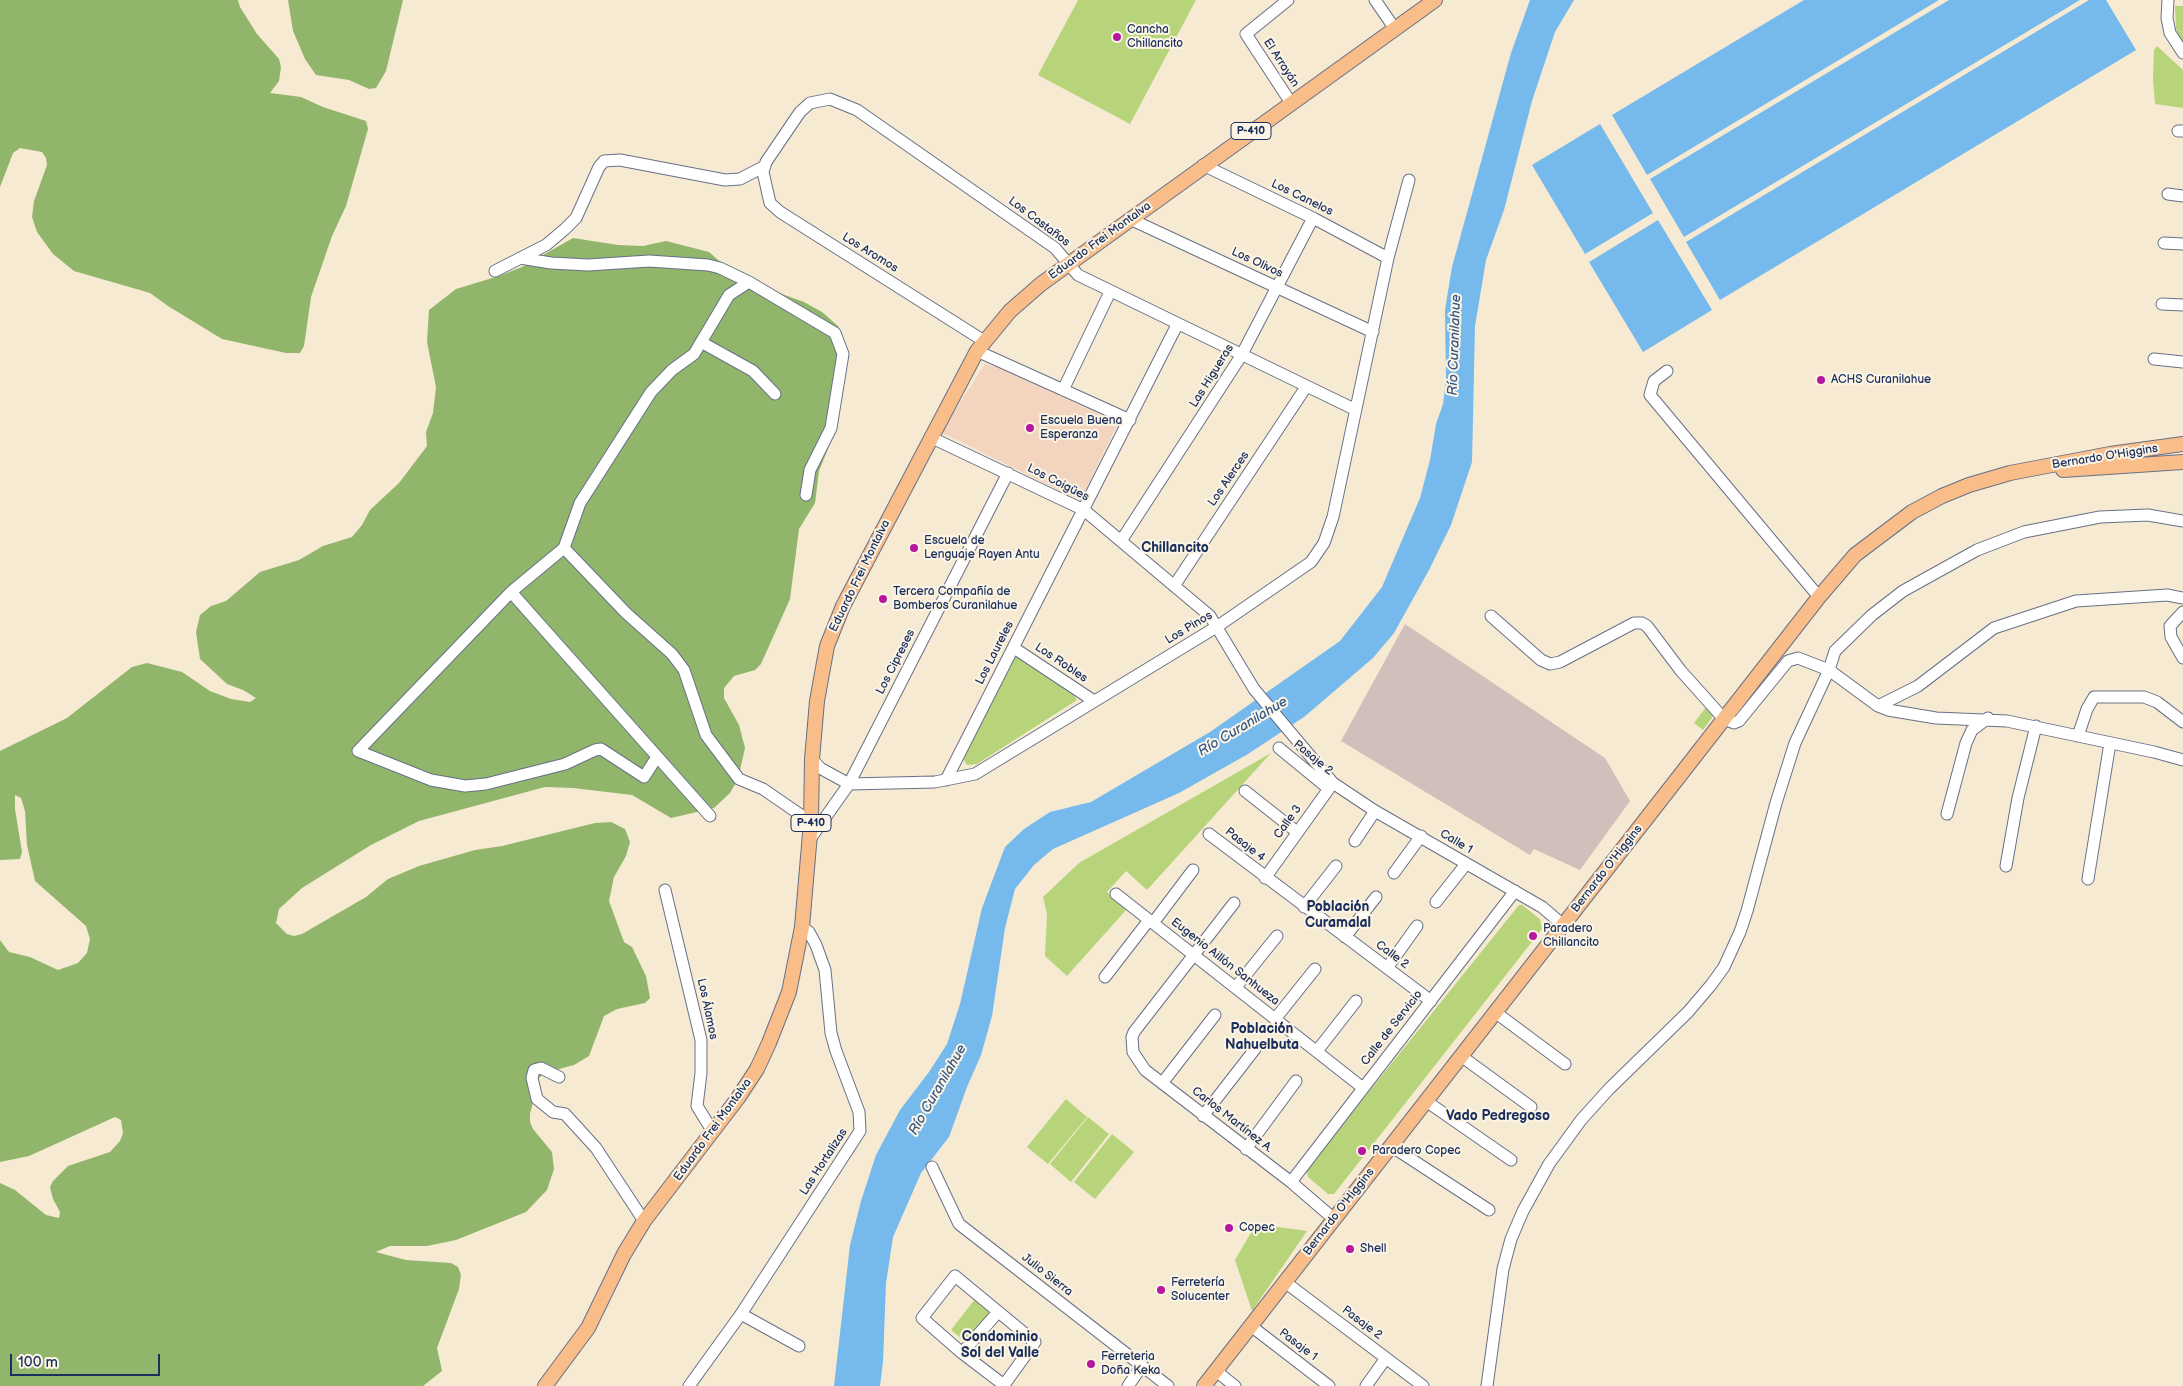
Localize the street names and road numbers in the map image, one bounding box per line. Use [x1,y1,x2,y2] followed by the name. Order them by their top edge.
[1260,36,1302,90] street label: El Arrayán
[1231,122,1271,140] road number: P-410
[1269,177,1335,219] street label: Los Canelos
[1005,194,1073,250] street label: Los Castaños
[1046,199,1154,283] street label: Eduardo Frei Montalva
[839,230,901,276] street label: Los Aromos
[1229,245,1285,281] street label: Los Olivos
[1187,342,1237,410] street label: Las Higueras
[2051,442,2159,472] street label: Bernardo O'Higgins
[1205,449,1253,509] street label: Los Alerces
[1025,461,1091,505] street label: Los Coigües
[827,518,893,634] street label: Eduardo Frei Montalva
[1163,608,1215,648] street label: Los Pinos
[973,619,1017,687] street label: Los Laureles
[873,627,919,697] street label: Los Cipreses
[1032,640,1090,686] street label: Los Robles
[1290,738,1336,778] street label: Pasaje 2
[1271,802,1305,842] street label: Calle 3
[791,814,831,831] road number: P-410
[1568,822,1646,916] street label: Bernardo O'Higgins
[1222,825,1268,865] street label: Pasaje 4
[1437,827,1475,857] street label: Calle 1
[1168,915,1282,1009] street label: Eugenio Aillón Sanhueza
[1372,938,1412,972] street label: Calle 2
[694,977,720,1041] street label: Los Álamos
[1358,988,1426,1068] street label: Calle de Servicio
[671,1076,755,1184] street label: Eduardo Frei Montalva
[1189,1084,1275,1156] street label: Carlos Martínez A.
[797,1126,851,1198] street label: Las Hortalizas
[1300,1165,1378,1259] street label: Bernardo O'Higgins
[1019,1251,1075,1299] street label: Julio Sierra
[1339,1303,1385,1343] street label: Pasaje 2
[1276,1326,1320,1364] street label: Pasaje 1

